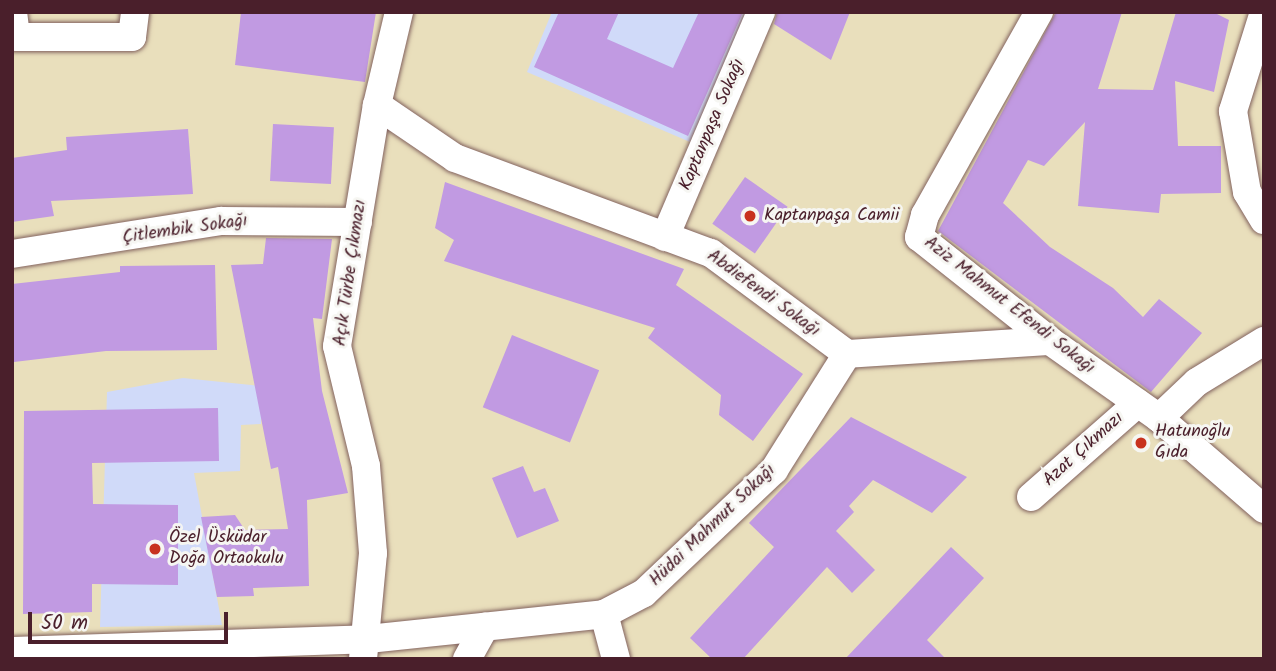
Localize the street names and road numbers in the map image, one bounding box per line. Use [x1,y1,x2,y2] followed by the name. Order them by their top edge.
[676,56,750,194] street label: Kaptanpaşa Sokağı
[330,198,372,348] street label: Açık Türbe Çıkmazı
[121,211,249,249] street label: Çitlembik Sokağı
[919,233,1099,379] street label: Aziz Mahmut Efendi Sokağı
[702,246,824,342] street label: Abdiefendi Sokağı
[1039,408,1129,492] street label: Azat Çıkmazı
[645,460,781,592] street label: Hüdai Mahmut Sokağı

